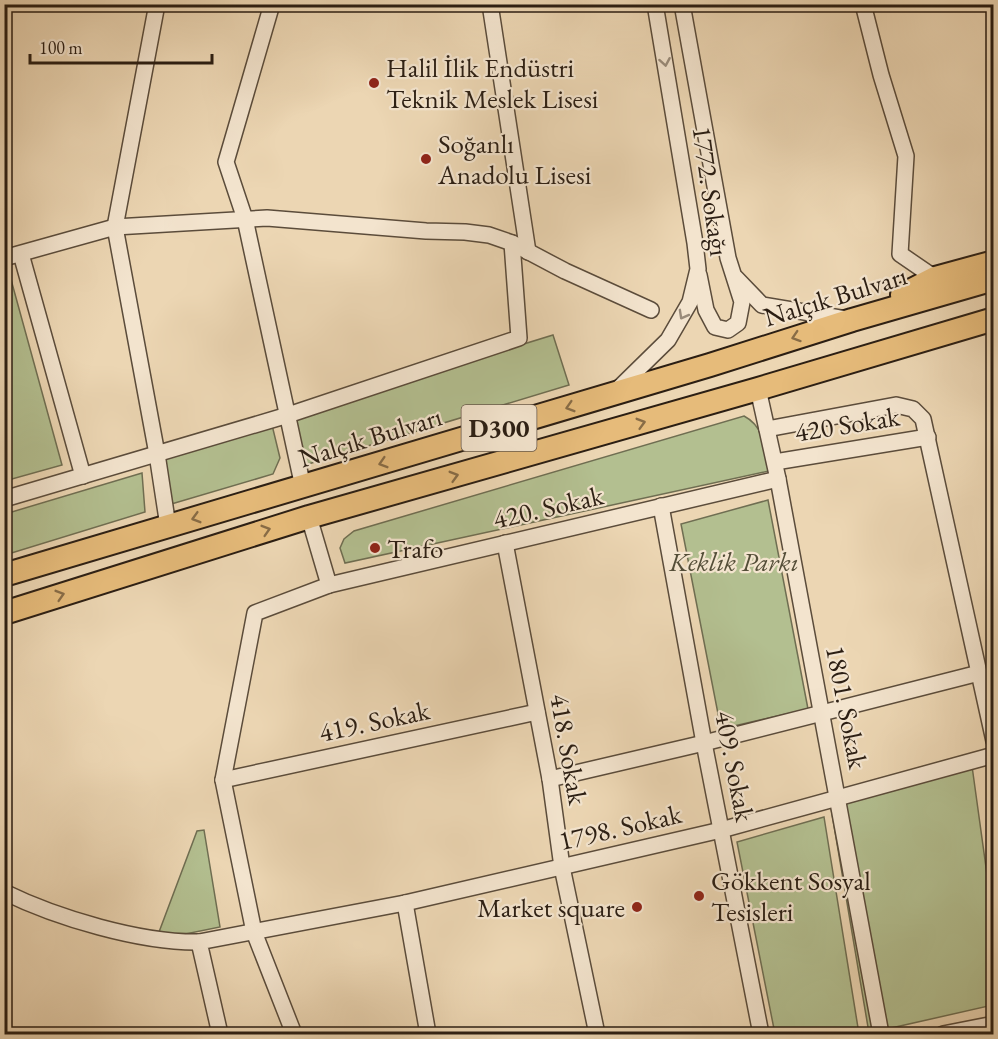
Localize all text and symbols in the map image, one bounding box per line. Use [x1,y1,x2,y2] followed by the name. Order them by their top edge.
[30,27,212,65] scale bar
[39,36,83,59] text: 100 m
[386,50,599,116] place label: Halil İlik Endüstri Teknik Meslek Lisesi
[658,58,670,67] one-way arrow
[367,76,381,90] marker: Halil İlik Endüstri Teknik Meslek Lisesi
[685,124,737,259] street label: 1772. Sokağı
[437,126,592,192] place label: Soğanlı Anadolu Lisesi
[419,152,433,166] marker: Soğanlı Anadolu Lisesi
[759,257,911,334] street label: Nalçık Bulvarı
[679,309,690,319] one-way arrow
[791,330,802,342] one-way arrow
[294,398,446,475] street label: Nalçık Bulvarı
[792,398,902,450] street label: 420 Sokak
[565,400,576,412] one-way arrow
[462,405,536,451] road number: D300
[635,418,646,430] one-way arrow
[378,456,389,468] one-way arrow
[448,471,459,483] one-way arrow
[489,477,607,537] street label: 420. Sokak
[191,511,202,523] one-way arrow
[260,525,271,538] one-way arrow
[387,531,443,566] place label: Trafo
[368,541,382,555] marker: Trafo
[668,544,799,579] park label: Keklik Parkı
[54,590,65,602] one-way arrow
[818,642,876,772] street label: 1801. Sokak
[542,691,596,808] street label: 418. Sokak
[316,692,433,750] street label: 419. Sokak
[707,708,763,825] street label: 409. Sokak
[555,796,685,858] street label: 1798. Sokak
[711,863,871,929] place label: Gökkent Sosyal Tesisleri
[692,889,706,903] marker: Gökkent Sosyal Tesisleri
[477,890,625,925] place label: Market square
[630,900,644,914] marker: Market square

